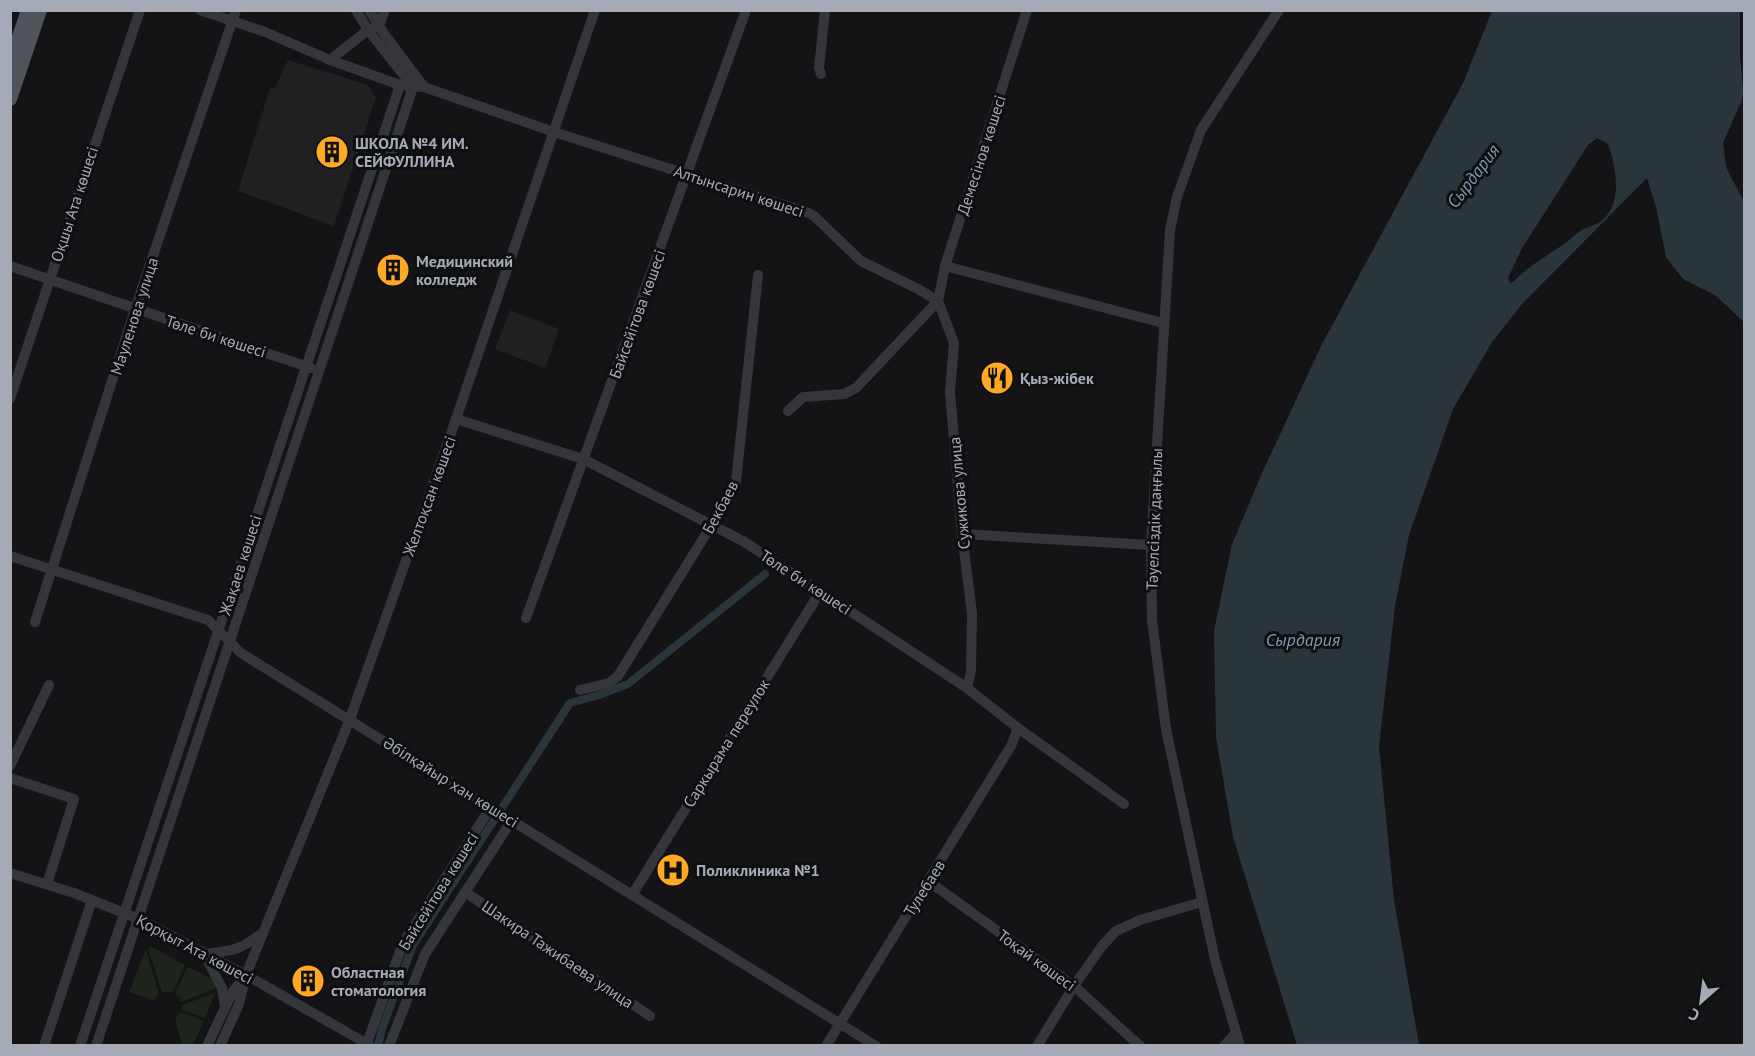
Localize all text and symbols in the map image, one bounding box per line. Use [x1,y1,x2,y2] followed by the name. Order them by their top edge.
[952,92,1010,218] street label: Демесінов көшесі
[355,133,469,171] place label: ШКОЛА №4 ИМ. СЕЙФУЛЛИНА
[314,134,350,170] building icon: ШКОЛА №4 ИМ. СЕЙФУЛЛИНА
[1441,139,1505,213] water label: Сырдария
[46,144,102,264] street label: Оқшы Ата көшесі
[671,161,807,221] street label: Алтынсарин көшесі
[604,247,670,381] street label: Байсейітова көшесі
[416,251,513,289] place label: Медицинский колледж
[375,252,411,288] building icon: Медицинский колледж
[106,255,162,377] street label: Мауленова улица
[163,310,269,362] street label: Төле би көшесі
[979,360,1015,396] restaurant icon: Қыз-жібек
[1020,368,1094,388] place label: Қыз-жібек
[398,433,460,560] street label: Желтоқсан көшесі
[944,436,974,550] street label: Сужикова улица
[1142,448,1166,590] street label: Тәуелсіздік даңғылы
[698,477,742,537] street label: Бекбаев
[214,512,266,619] street label: Жақаев көшесі
[757,545,855,619] street label: Төле би көшесі
[1266,628,1341,651] water label: Сырдария
[678,675,774,811] street label: Саркырама переулок
[380,732,522,832] street label: Әбілқайыр хан көшесі
[394,828,482,954] street label: Байсейітова көшесі
[655,852,691,888] hospital icon: Поликлиника №1
[899,856,949,920] street label: Тулебаев
[696,860,820,880] place label: Поликлиника №1
[478,896,638,1012] street label: Шакира Тажибаева улица
[133,910,257,988] street label: Қорқыт Ата көшесі
[994,925,1080,995] street label: Тоқай көшесі
[331,962,426,1000] place label: Областная стоматология
[290,963,326,999] building icon: Областная стоматология
[1671,972,1731,1032] north arrow
[1685,1004,1703,1026] text: С

